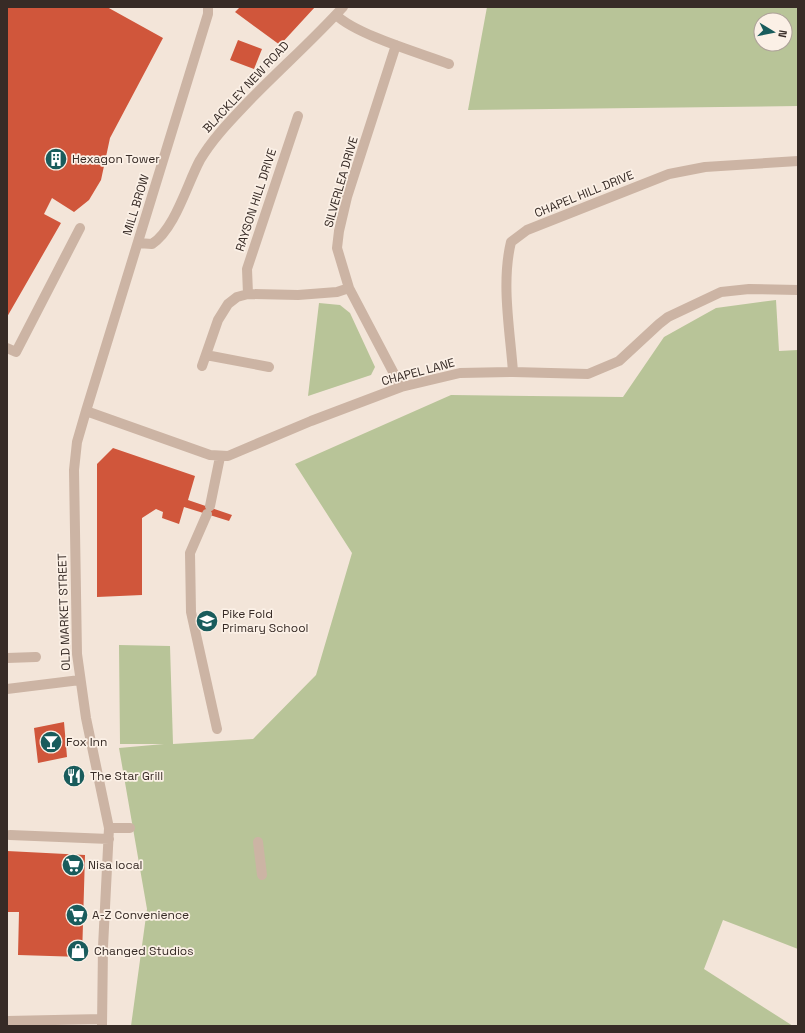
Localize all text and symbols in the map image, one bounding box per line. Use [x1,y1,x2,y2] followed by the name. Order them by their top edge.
[753,12,793,52] north arrow
[775,29,790,39] text: N
[199,38,293,136] street label: BLACKLEY NEW ROAD
[320,134,362,229] street label: SILVERLEA DRIVE
[43,146,69,172] building icon: Hexagon Tower
[232,146,280,253] street label: RAYSON HILL DRIVE
[72,151,160,167] place label: Hexagon Tower
[532,167,636,221] street label: CHAPEL HILL DRIVE
[119,172,153,238] street label: MILL BROW
[380,354,457,389] street label: CHAPEL LANE
[54,553,74,671] street label: OLD MARKET STREET
[222,606,309,636] place label: Pike Fold Primary School
[194,608,220,634] school or university icon: Pike Fold Primary School
[38,729,64,755] bar icon: Fox Inn
[66,734,107,750] place label: Fox Inn
[61,763,87,789] restaurant icon: The Star Grill
[90,768,163,784] place label: The Star Grill
[60,852,86,878] supermarket icon: Nisa local
[88,857,143,873] place label: Nisa local
[64,902,90,928] supermarket icon: A-Z Convenience
[92,907,189,923] place label: A-Z Convenience
[65,938,91,964] shop icon: Changed Studios
[94,943,194,959] place label: Changed Studios

